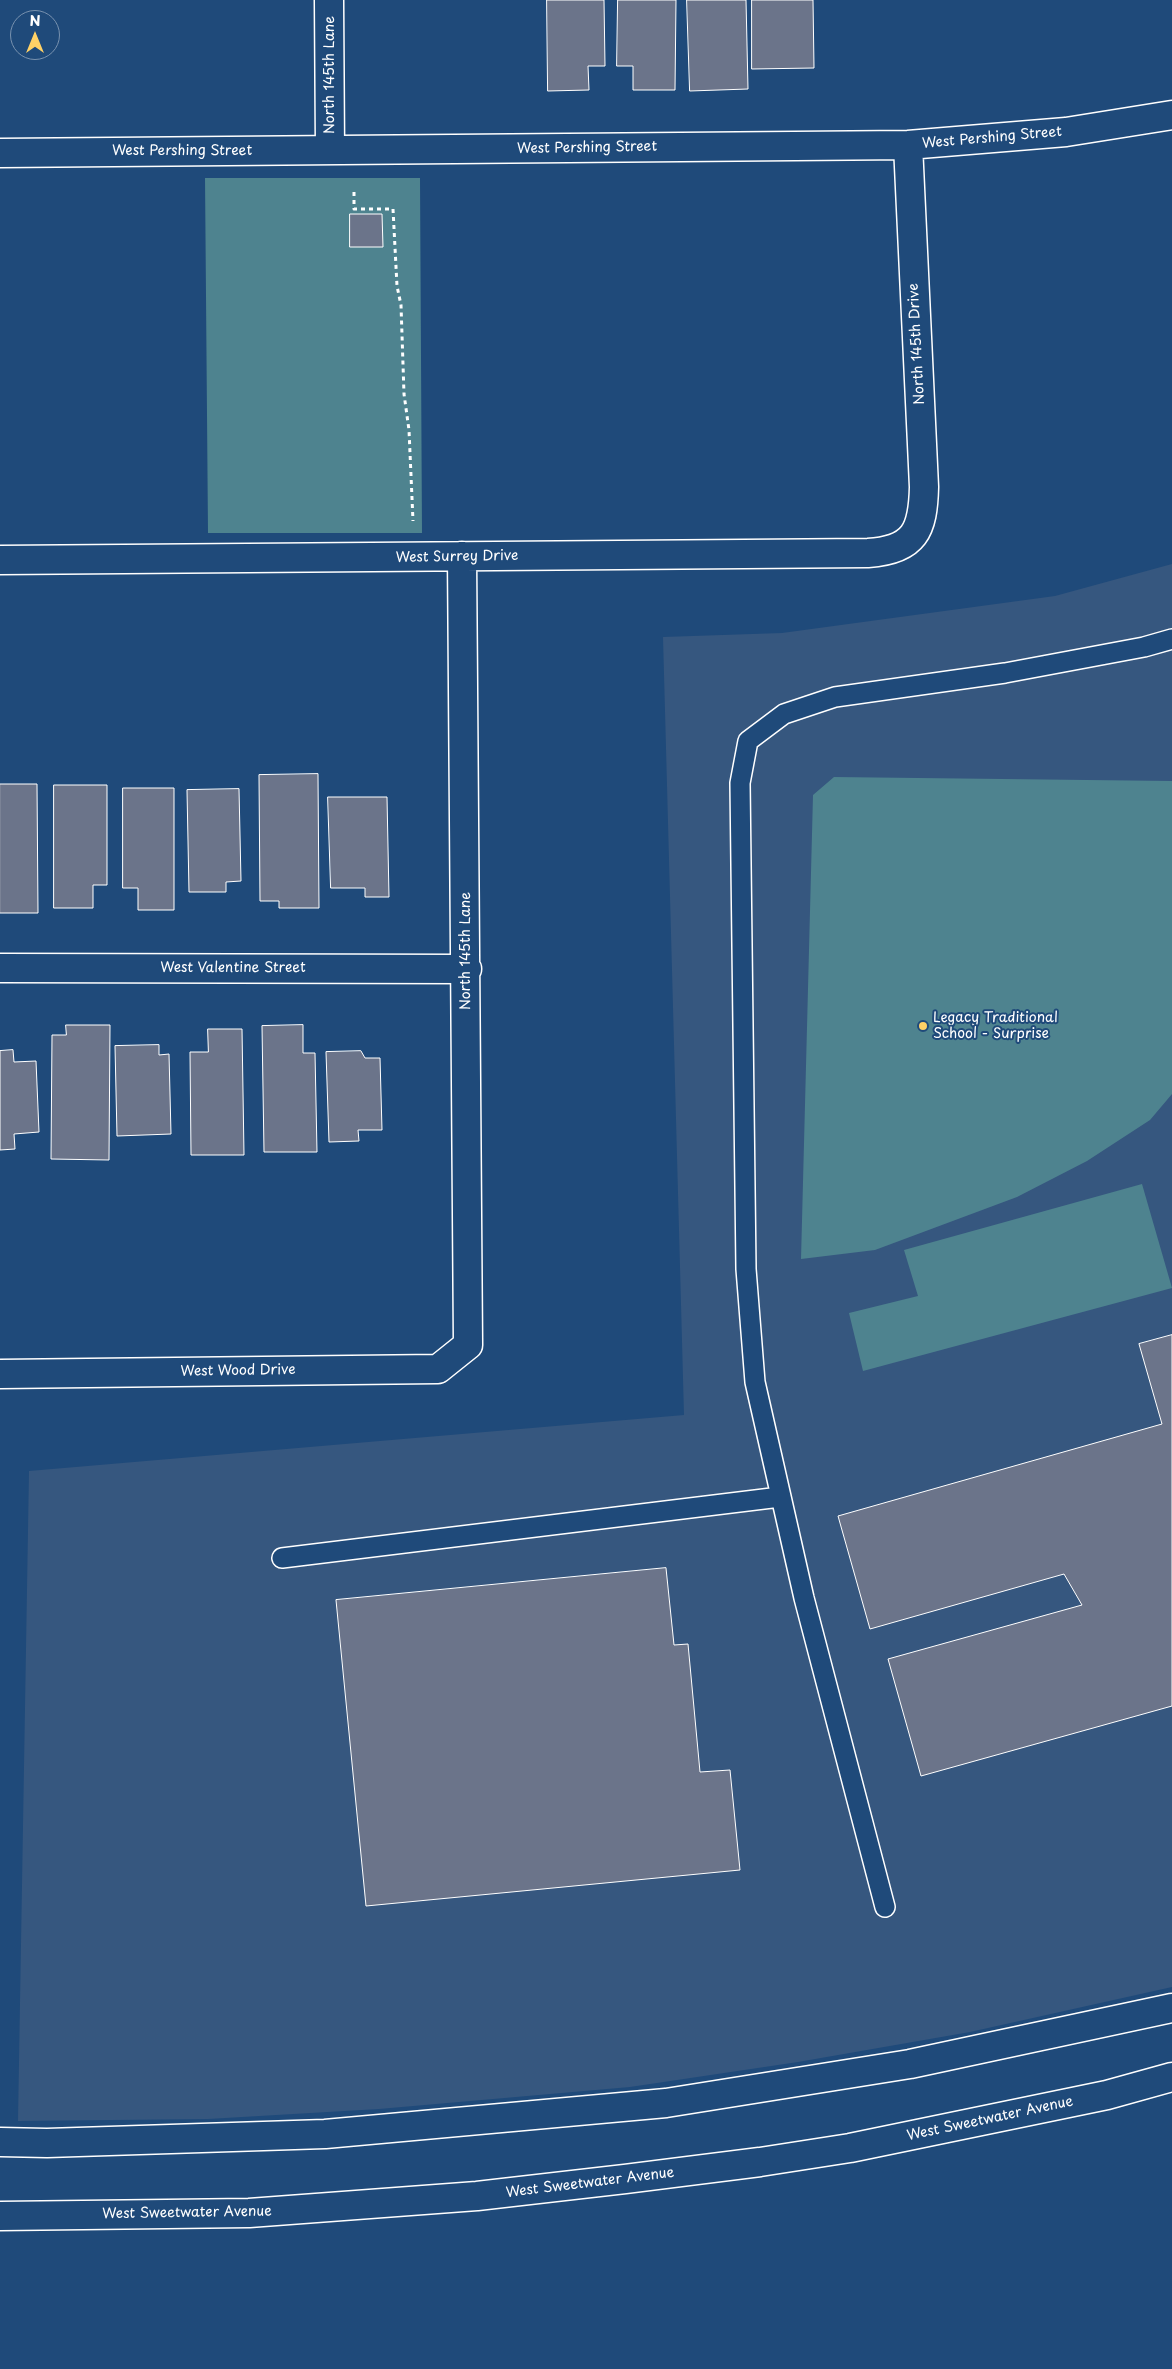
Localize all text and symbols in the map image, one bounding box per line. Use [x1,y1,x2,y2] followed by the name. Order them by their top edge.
[10,10,60,60] north arrow
[29,10,41,31] text: N
[322,16,338,134] street label: North 145th Lane
[921,124,1063,152] street label: West Pershing Street
[517,138,657,158] street label: West Pershing Street
[112,143,252,159] street label: West Pershing Street
[905,283,929,405] street label: North 145th Drive
[396,548,518,566] street label: West Surrey Drive
[458,892,474,1010] street label: North 145th Lane
[160,960,306,976] street label: West Valentine Street
[933,1010,1058,1042] place label: Legacy Traditional School - Surprise
[917,1020,929,1032] marker: Legacy Traditional School - Surprise
[180,1362,296,1380] street label: West Wood Drive
[905,2093,1075,2145] street label: West Sweetwater Avenue
[505,2164,675,2202] street label: West Sweetwater Avenue
[102,2203,272,2223] street label: West Sweetwater Avenue

